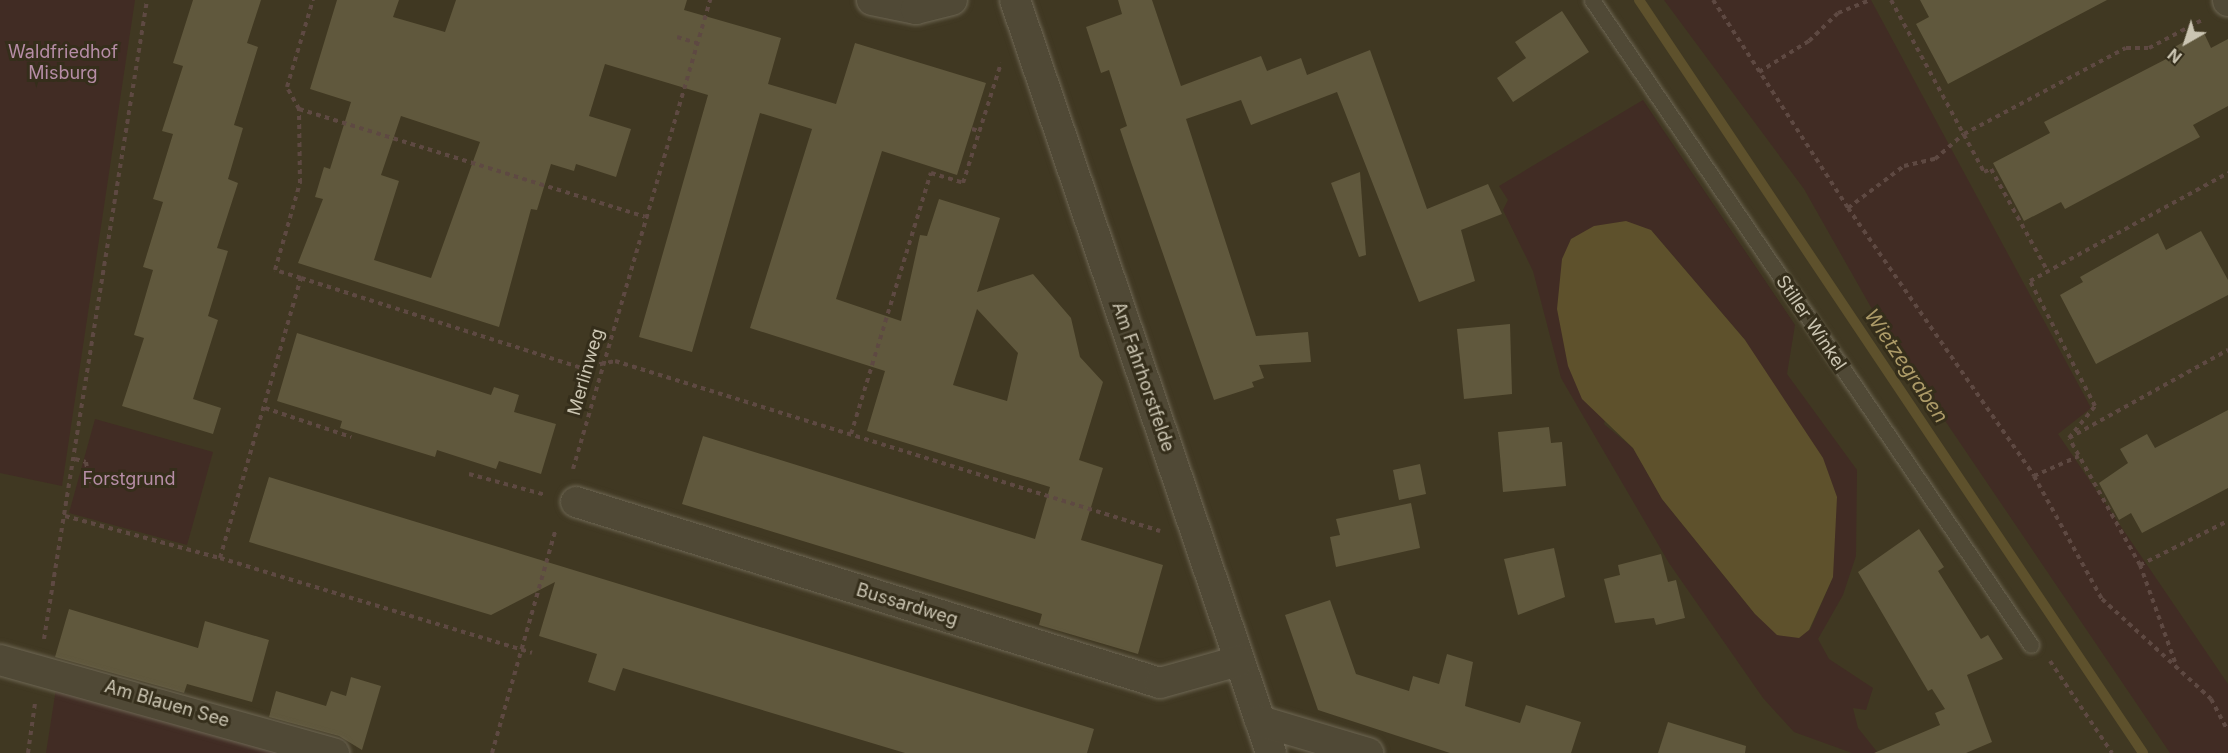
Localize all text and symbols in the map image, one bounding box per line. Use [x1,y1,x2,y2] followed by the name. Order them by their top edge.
[2156,12,2216,72] north arrow
[8,42,118,84] park label: Waldfriedhof Misburg
[2164,44,2186,68] text: N
[1771,271,1851,375] street label: Stiller Winkel
[1107,299,1179,455] street label: Am Fahrhorstfelde
[1859,304,1953,428] water label: Wietzegraben
[563,326,609,418] street label: Merlinweg
[83,468,175,490] park label: Forstgrund
[854,579,960,631] street label: Bussardweg
[102,676,232,732] street label: Am Blauen See

